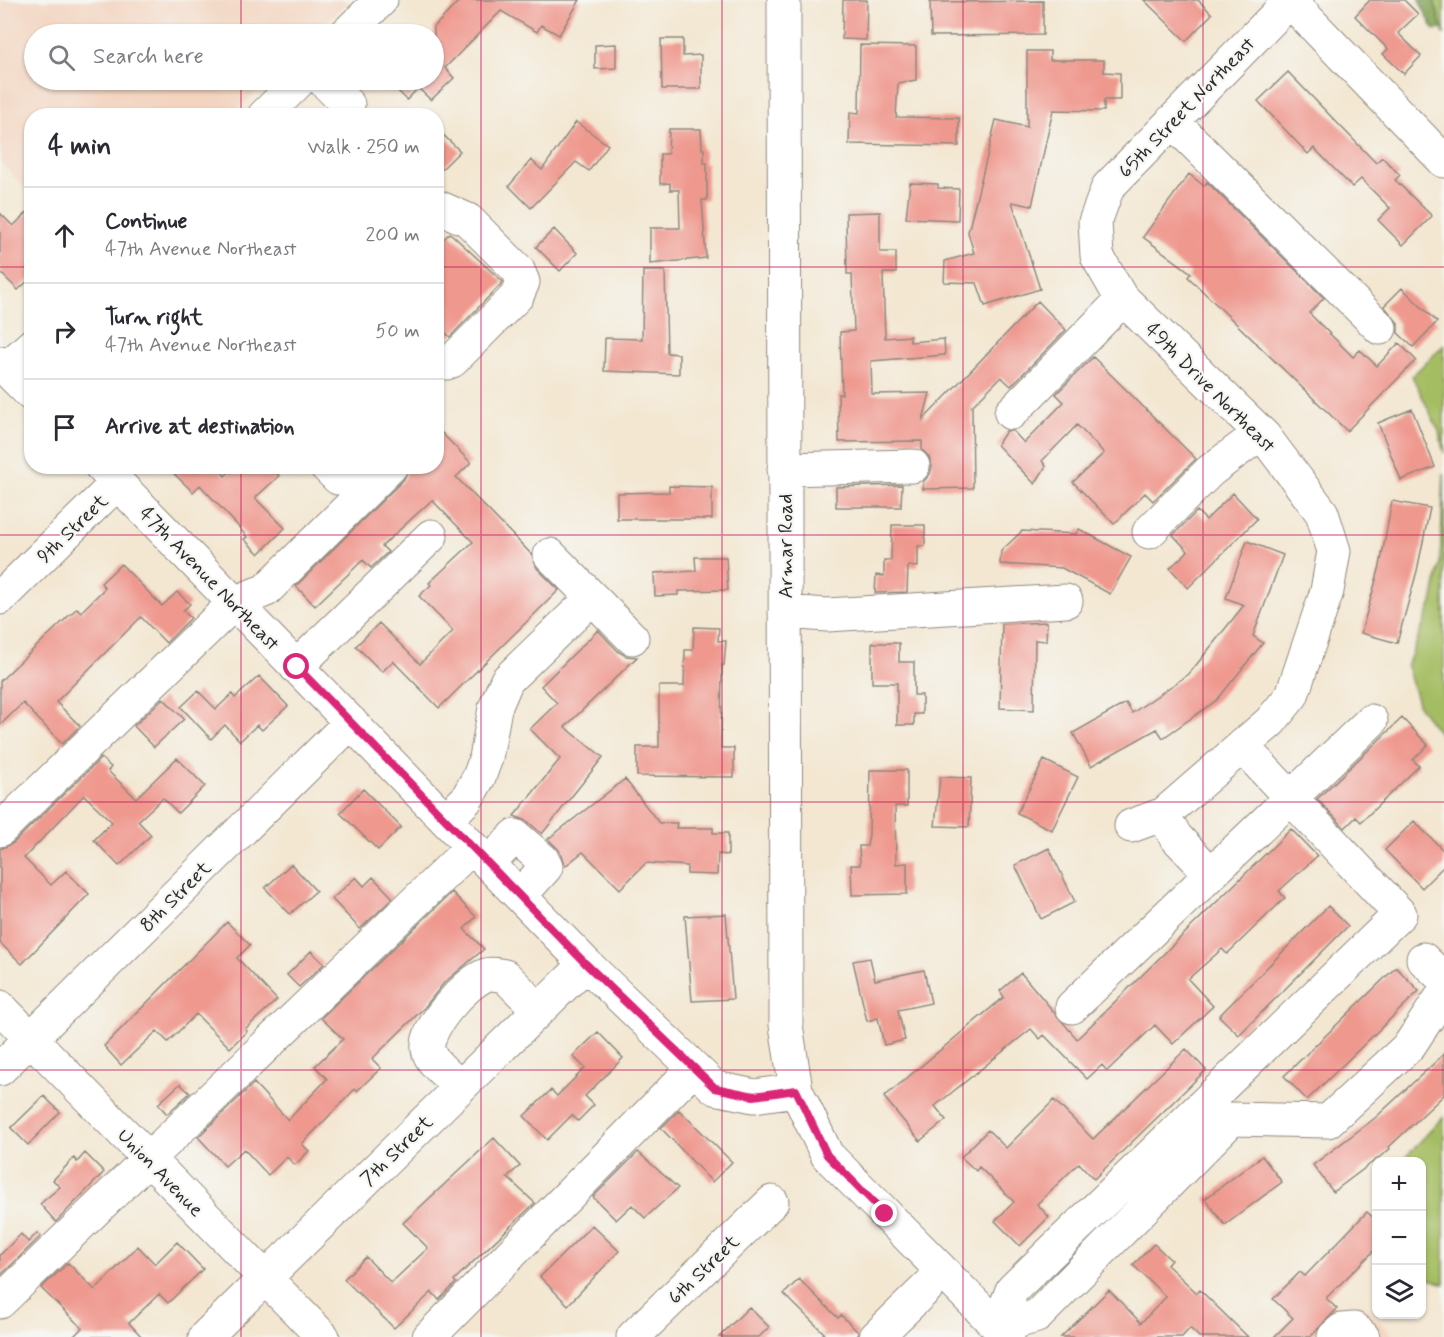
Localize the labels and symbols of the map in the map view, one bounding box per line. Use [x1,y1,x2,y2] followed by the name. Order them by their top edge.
[1113,32,1262,184] street label: 65th Street Northeast
[1139,317,1281,459] street label: 49th Drive Northeast
[32,488,115,570] street label: 9th Street
[773,494,800,598] street label: Armar Road
[133,501,285,657] street label: 47th Avenue Northeast
[283,653,309,679] route start
[134,855,218,939] street label: 8th Street
[355,1109,440,1193] street label: 7th Street
[111,1123,209,1223] street label: Union Avenue
[871,1200,897,1226] route end
[662,1229,746,1311] street label: 6th Street

